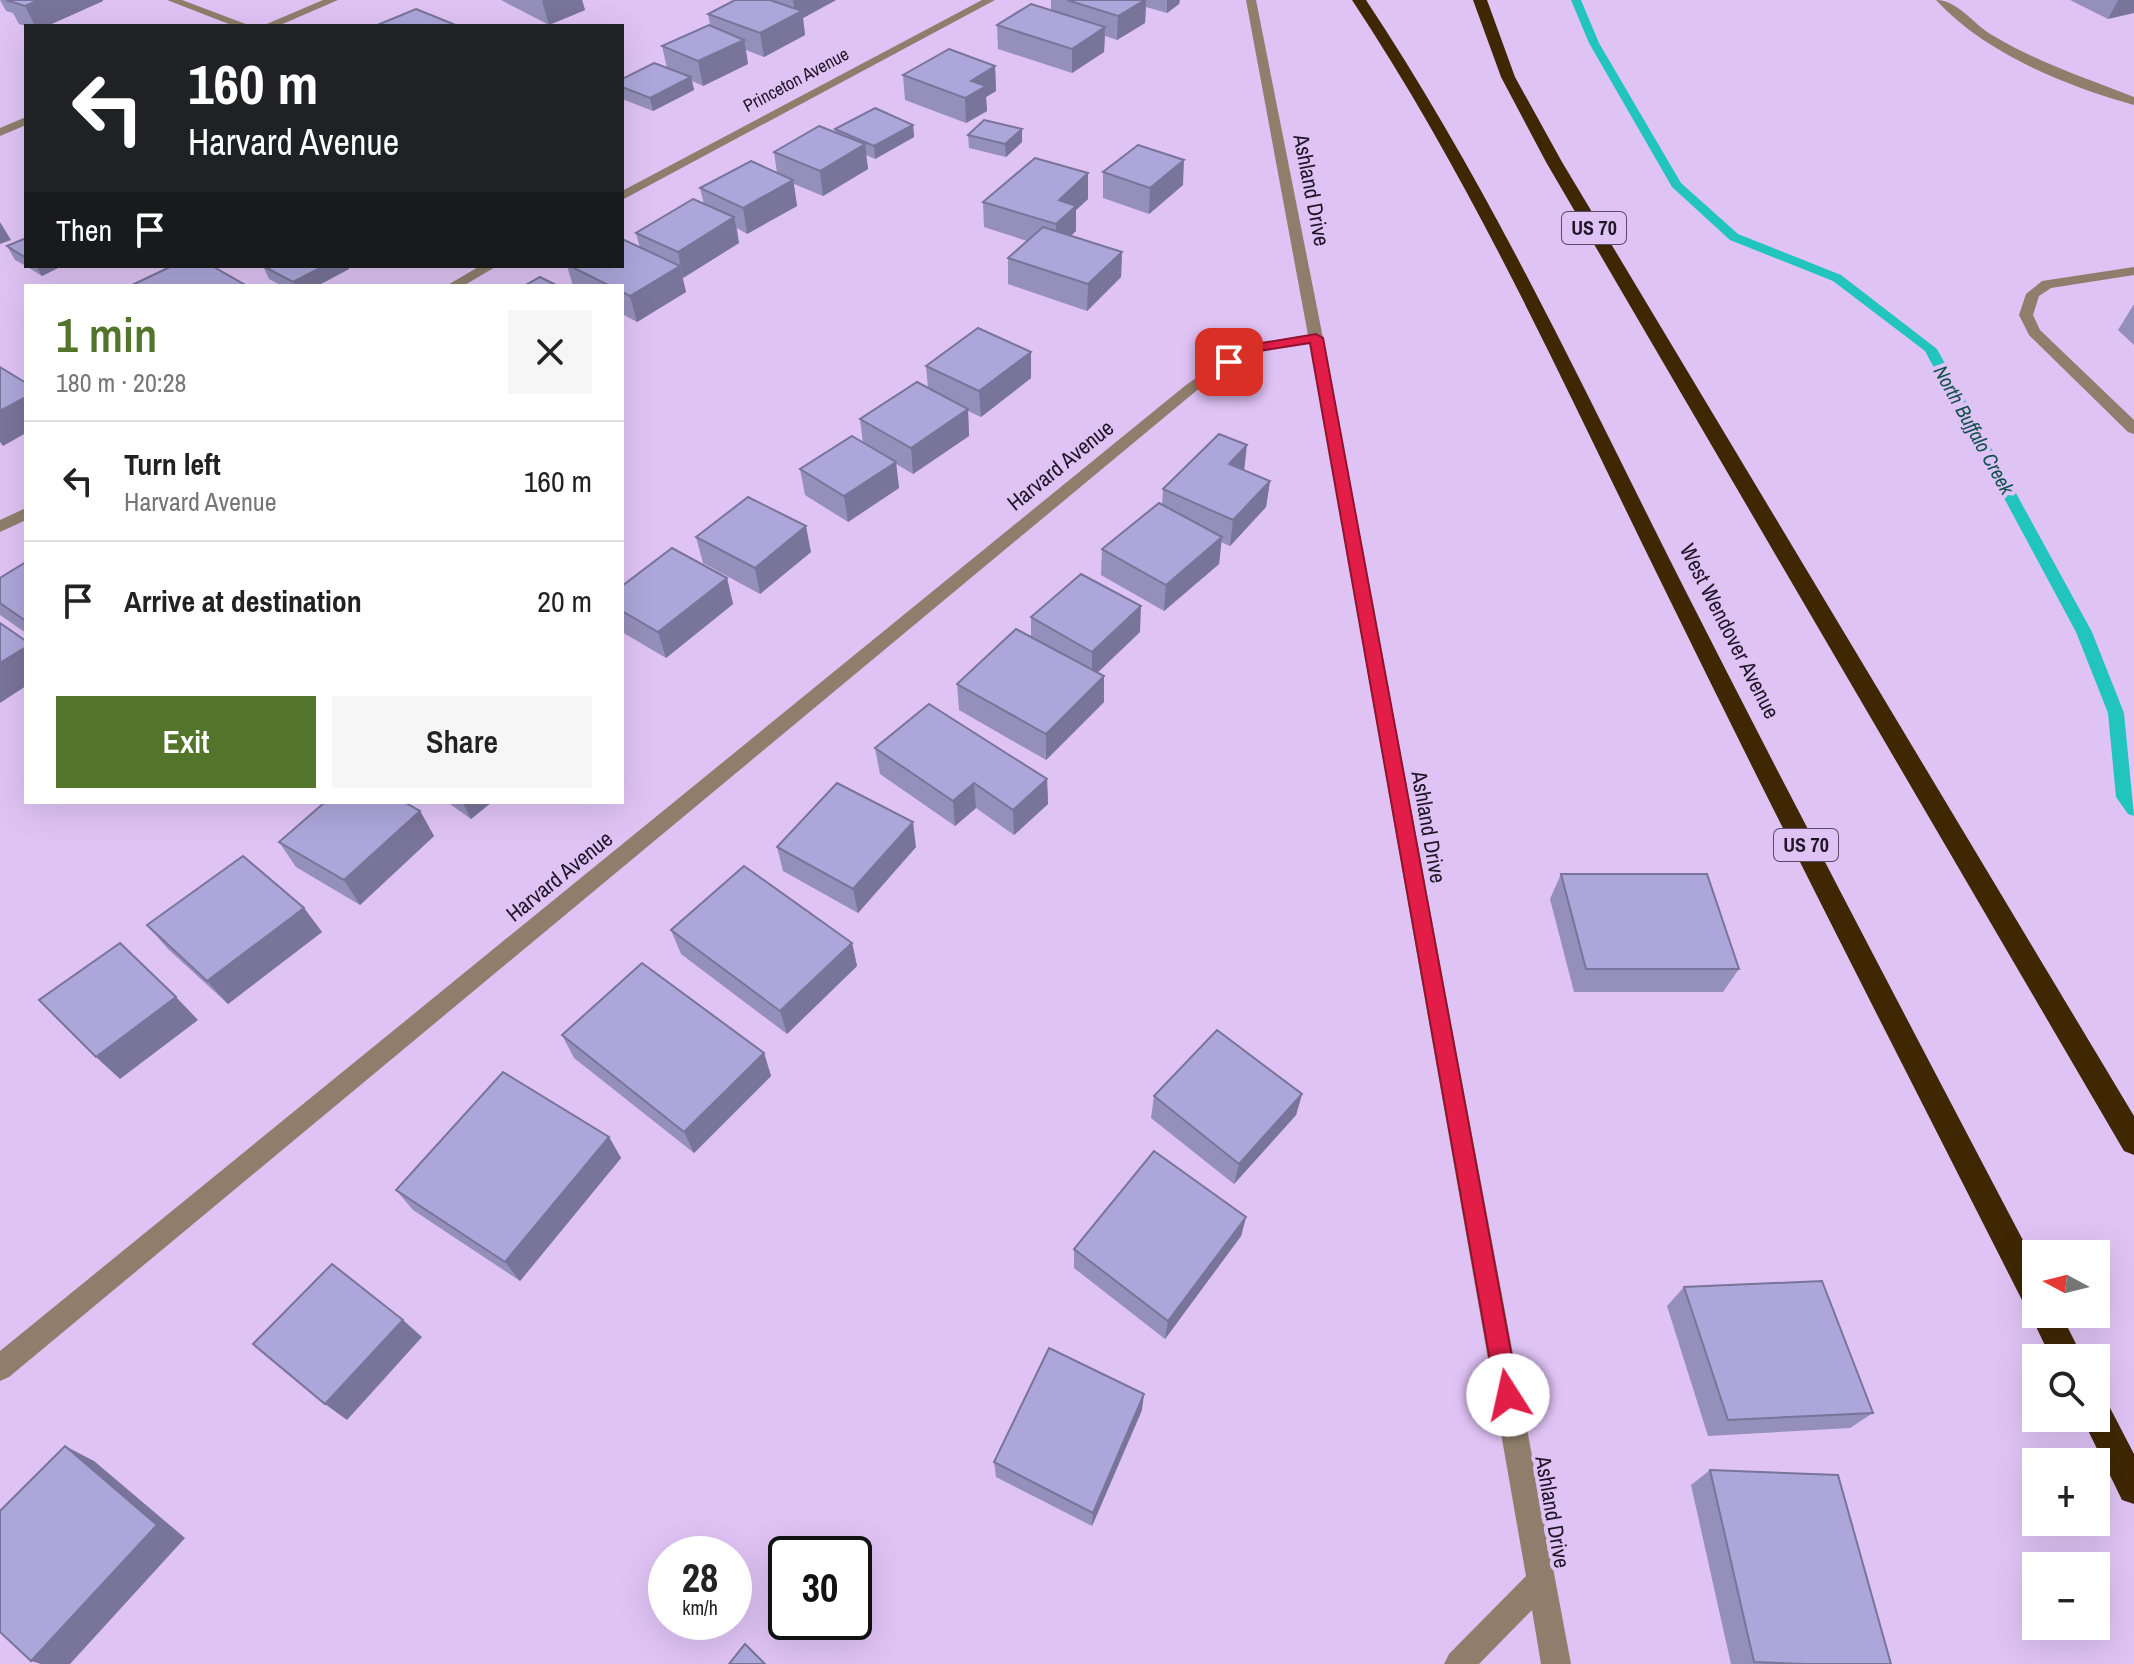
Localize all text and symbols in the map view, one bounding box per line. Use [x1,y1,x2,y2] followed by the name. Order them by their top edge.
[739,41,853,118] street label: Princeton Avenue
[188,46,318,121] text: 160 m
[56,56,160,160] icon: left
[188,118,399,166] text: Harvard Avenue
[1286,131,1338,248] street label: Ashland Drive
[128,208,172,252] icon: arrive
[56,210,112,250] text: Then
[1562,212,1626,244] road number: US 70
[56,302,157,367] text: 1 min
[508,310,592,394] button: close
[1195,328,1263,396] pin
[1207,340,1251,384] icon: arrive
[1928,360,2021,500] water label: North Buffalo Creek
[56,365,186,400] text: 180 m · 20:28
[1000,413,1120,517] street label: Harvard Avenue
[124,444,221,484] text: Turn left
[56,459,100,503] icon: left
[524,461,592,501] text: 160 m
[124,484,277,519] text: Harvard Avenue
[1673,538,1787,724] street label: West Wendover Avenue
[56,579,100,623] icon: arrive
[124,581,362,621] text: Arrive at destination
[537,581,592,621] text: 20 m
[56,696,316,788] button: Exit
[332,696,592,788] button: Share
[1404,768,1454,885] street label: Ashland Drive
[499,824,619,928] street label: Harvard Avenue
[1774,829,1838,861] road number: US 70
[2022,1240,2110,1328] north arrow
[2022,1240,2110,1640] map controls
[2022,1344,2110,1432] button: search
[1466,1353,1550,1437] position arrow
[2022,1448,2110,1536] button: +
[1528,1453,1578,1570] street label: Ashland Drive
[768,1536,872,1640] speed limit sign: 30
[682,1551,718,1604] text: 28
[2022,1552,2110,1640] button: −
[682,1594,718,1621] text: km/h

